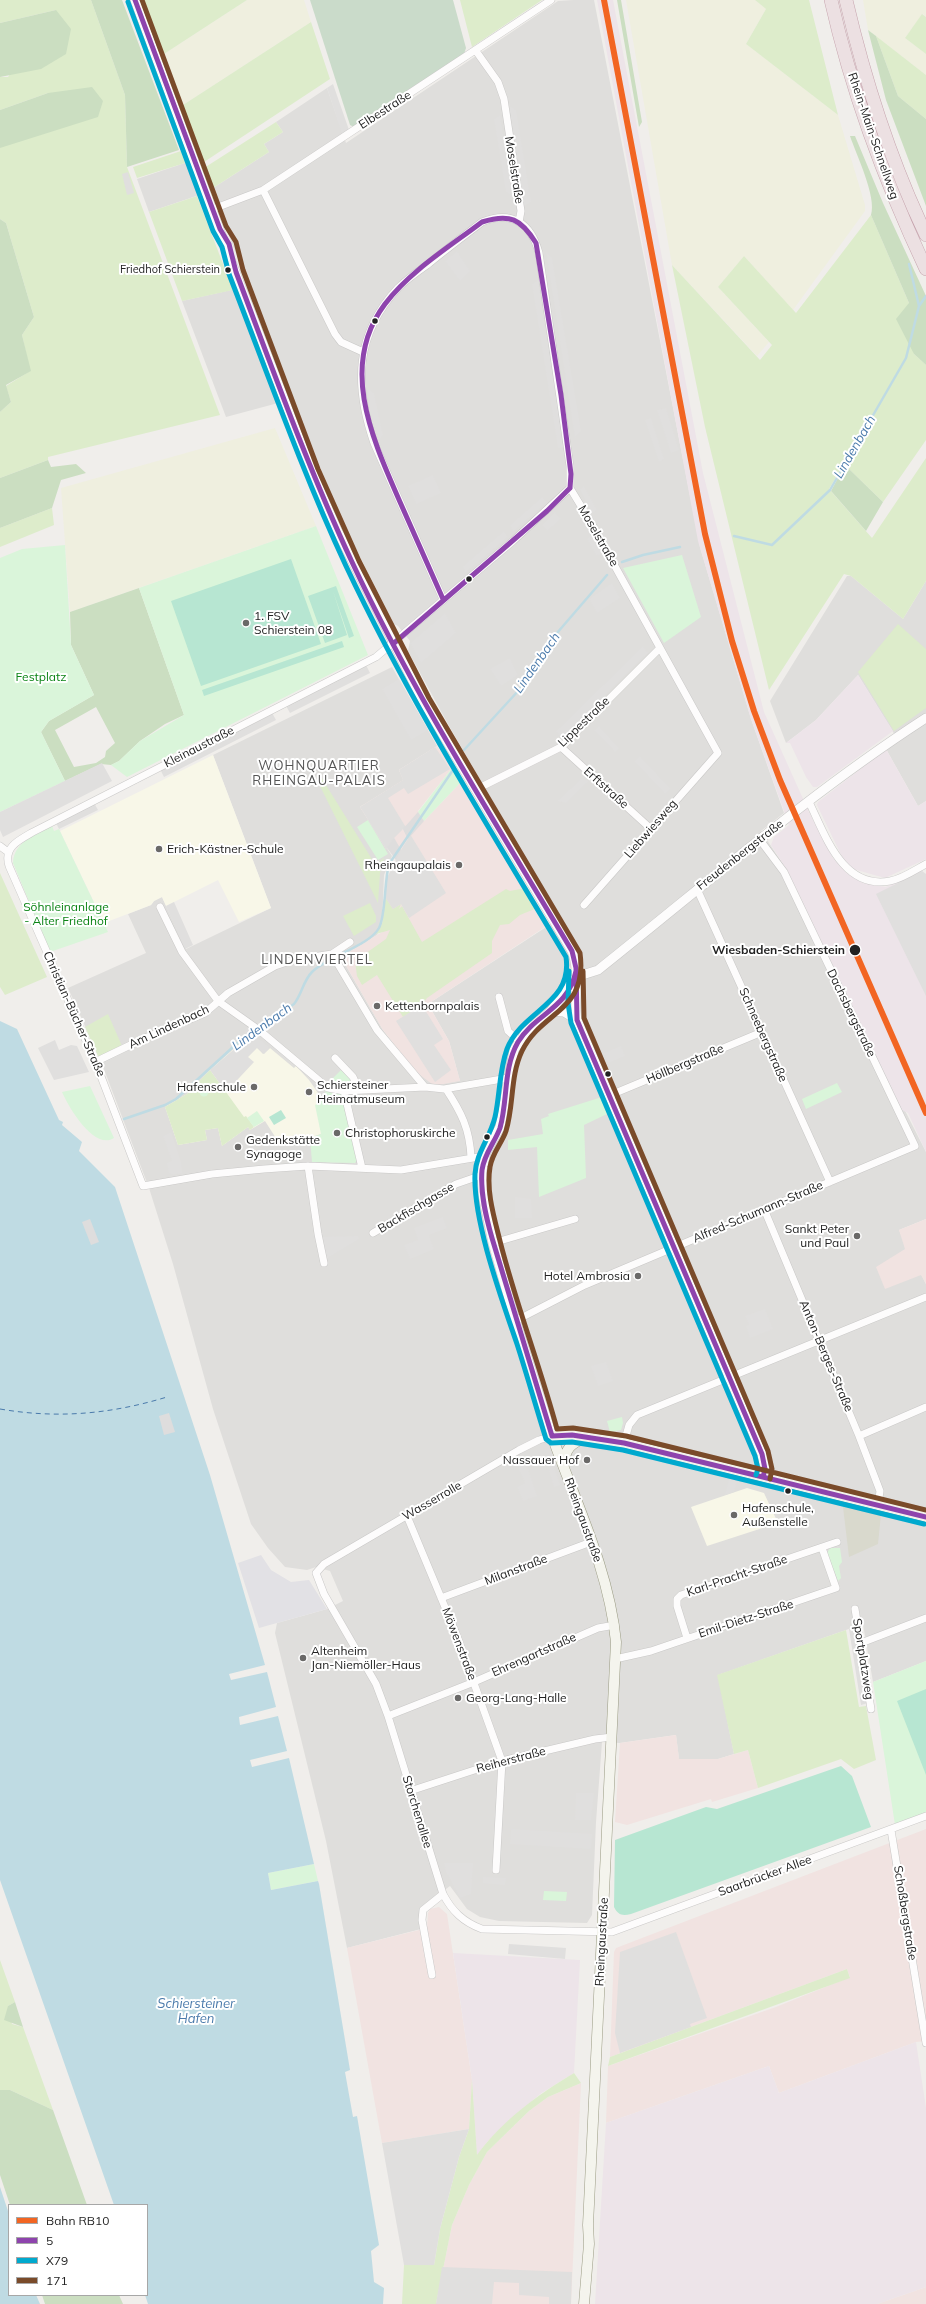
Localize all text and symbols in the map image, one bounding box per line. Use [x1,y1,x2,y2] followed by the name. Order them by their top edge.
[845,71,901,201] street label: Rhein-Main-Schnellweg
[356,88,414,132] street label: Elbestraße
[502,135,526,205] street label: Moselstraße
[120,263,220,277] place label: Friedhof Schierstein
[223,265,233,275] marker: Friedhof Schierstein
[370,316,380,326] unlabelled marker
[831,413,879,481] water label: Lindenbach
[575,503,621,569] street label: Moselstraße
[464,574,474,584] unlabelled marker
[254,609,332,637] place label: 1. FSV Schierstein 08
[241,618,251,628] marker: 1. FSV Schierstein 08
[511,630,563,696] water label: Lindenbach
[16,670,66,684] park label: Festplatz
[555,694,613,750] street label: Lippestraße
[162,723,236,771] street label: Kleinaustraße
[252,758,386,789] district label: WOHNQUARTIER RHEINGAU-PALAIS
[581,764,631,812] street label: Erftstraße
[622,797,680,861] street label: Liebwiesweg
[694,817,786,893] street label: Freudenbergstraße
[167,842,284,856] place label: Erich-Kästner-Schule
[154,844,164,854] marker: Erich-Kästner-Schule
[365,858,451,872] place label: Rheingaupalais
[454,860,464,870] marker: Rheingaupalais
[23,900,109,928] park label: Söhnleinanlage - Alter Friedhof
[712,943,845,957] place label: Wiesbaden-Schierstein
[848,943,862,957] marker: Wiesbaden-Schierstein
[40,949,108,1079] street label: Christian-Bücher-Straße
[261,952,373,968] district label: LINDENVIERTEL
[823,967,879,1059] street label: Dachsbergstraße
[736,986,790,1084] street label: Schneebergstraße
[385,999,479,1013] place label: Kettenbornpalais
[229,1000,295,1054] water label: Lindenbach
[372,1001,382,1011] marker: Kettenbornpalais
[127,1002,211,1052] street label: Am Lindenbach
[644,1041,726,1087] street label: Höllbergstraße
[603,1069,613,1079] unlabelled marker
[317,1078,405,1106] place label: Schiersteiner Heimatmuseum
[177,1080,246,1094] place label: Hafenschule
[249,1082,259,1092] marker: Hafenschule
[304,1087,314,1097] marker: Schiersteiner Heimatmuseum
[345,1126,455,1140] place label: Christophoruskirche
[332,1128,342,1138] marker: Christophoruskirche
[482,1132,492,1142] unlabelled marker
[246,1133,320,1161] place label: Gedenkstätte Synagoge
[233,1142,243,1152] marker: Gedenkstätte Synagoge
[691,1178,825,1246] street label: Alfred-Schumann-Straße
[375,1180,457,1236] street label: Backfischgasse
[785,1222,849,1250] place label: Sankt Peter und Paul
[852,1231,862,1241] marker: Sankt Peter und Paul
[544,1269,630,1283] place label: Hotel Ambrosia
[633,1271,643,1281] marker: Hotel Ambrosia
[796,1298,856,1414] street label: Anton-Berges-Straße
[503,1453,579,1467] place label: Nassauer Hof
[582,1455,592,1465] marker: Nassauer Hof
[561,1476,605,1564] street label: Rheingaustraße
[400,1478,464,1524] street label: Wasserrolle
[783,1486,793,1496] unlabelled marker
[742,1501,814,1529] place label: Hafenschule, Außenstelle
[729,1510,739,1520] marker: Hafenschule, Außenstelle
[483,1551,549,1589] street label: Milanstraße
[685,1552,789,1600] street label: Karl-Pracht-Straße
[697,1597,795,1641] street label: Emil-Dietz-Straße
[439,1606,479,1682] street label: Möwenstraße
[849,1617,877,1701] street label: Sportplatzweg
[490,1630,578,1680] street label: Ehrengartstraße
[311,1644,421,1672] place label: Altenheim Jan-Niemöller-Haus
[298,1653,308,1663] marker: Altenheim Jan-Niemöller-Haus
[466,1691,567,1705] place label: Georg-Lang-Halle
[453,1693,463,1703] marker: Georg-Lang-Halle
[475,1744,547,1776] street label: Reiherstraße
[399,1774,435,1850] street label: Storchenallee
[716,1852,814,1900] street label: Saarbrücker Allee
[890,1865,920,1961] street label: Schoßbergstraße
[592,1897,612,1987] street label: Rheingaustraße
[157,1996,235,2027] water label: Schiersteiner Hafen
[8,2204,148,2296] legend
[46,2213,109,2228] text: Bahn RB10
[46,2233,53,2248] text: 5
[46,2253,68,2268] text: X79
[46,2273,68,2288] text: 171

